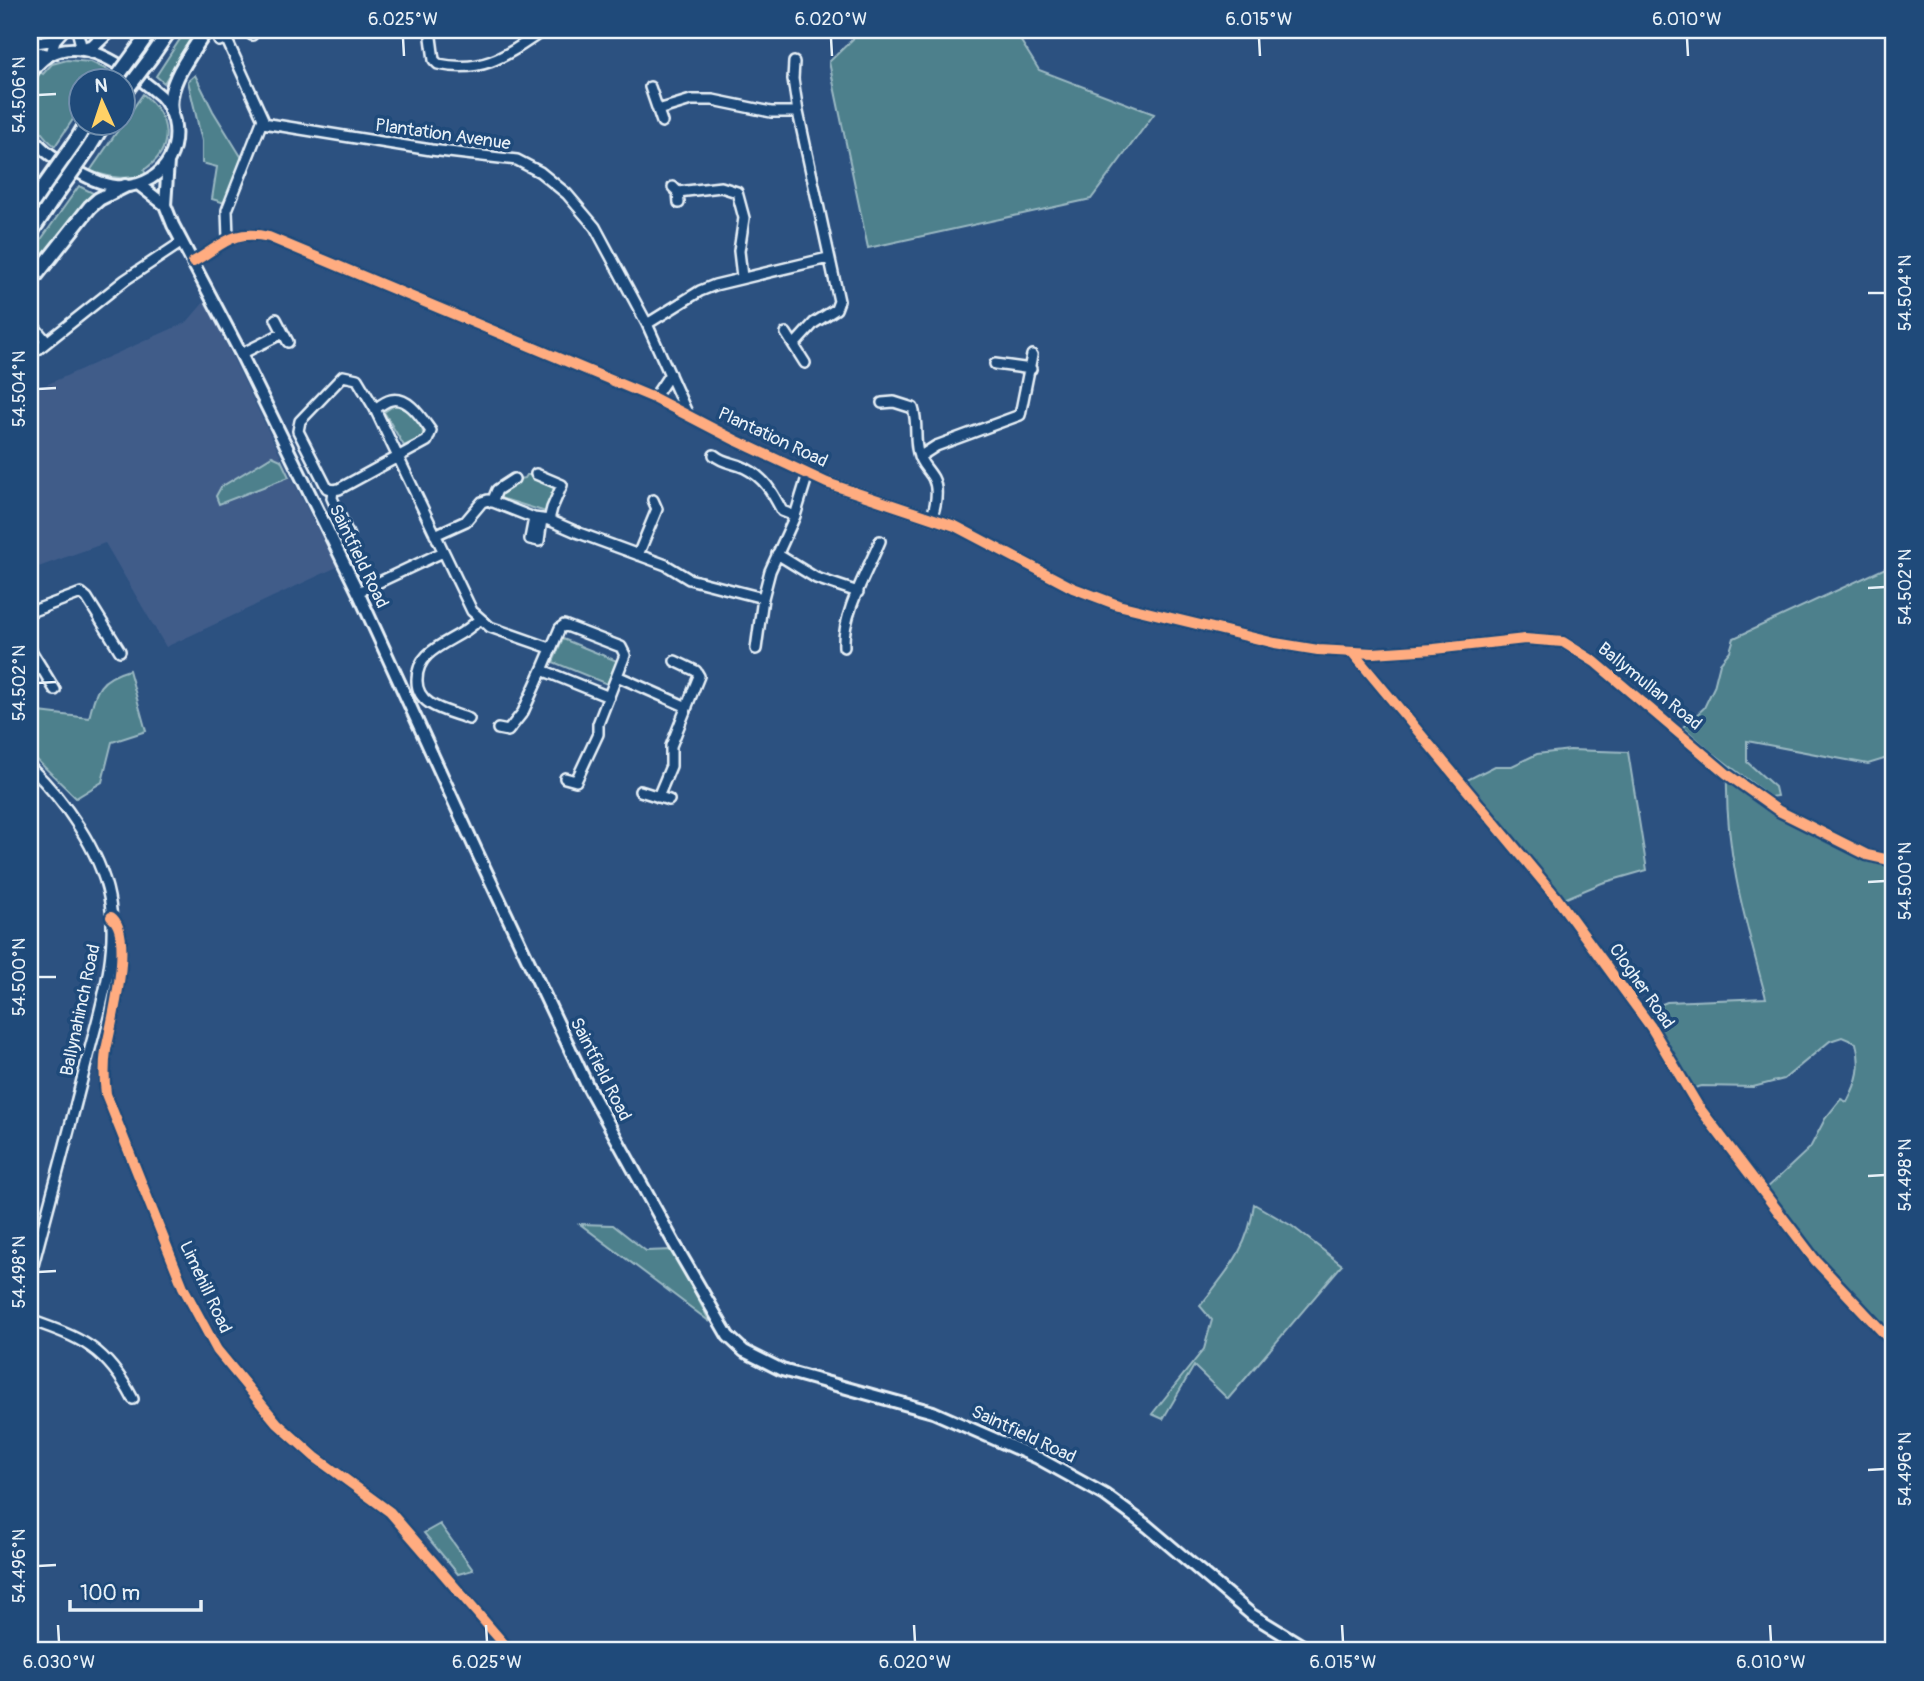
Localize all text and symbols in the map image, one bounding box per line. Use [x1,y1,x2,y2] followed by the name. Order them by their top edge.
[368,8,438,31] text: 6.025°W
[795,8,867,31] text: 6.020°W
[1226,8,1292,31] text: 6.015°W
[1652,8,1722,31] text: 6.010°W
[8,57,31,133] text: 54.506°N
[66,66,136,136] north arrow
[94,74,108,98] text: N
[374,114,512,155] street label: Plantation Avenue
[1894,255,1917,331] text: 54.504°N
[8,351,31,427] text: 54.504°N
[714,402,831,473] street label: Plantation Road
[323,500,394,612] street label: Saintfield Road
[1894,549,1917,625] text: 54.502°N
[1593,637,1707,735] street label: Ballymullan Road
[8,645,31,721] text: 54.502°N
[1894,842,1917,920] text: 54.500°N
[8,938,31,1016] text: 54.500°N
[1604,939,1679,1034] street label: Clogher Road
[55,942,106,1078] street label: Ballynahinch Road
[565,1014,636,1125] street label: Saintfield Road
[1894,1139,1917,1211] text: 54.498°N
[8,1236,31,1308] text: 54.498°N
[174,1237,237,1337] street label: Limehill Road
[968,1400,1080,1469] street label: Saintfield Road
[1894,1432,1917,1506] text: 54.496°N
[8,1529,31,1603] text: 54.496°N
[70,1569,201,1613] scale bar
[80,1580,140,1607] text: 100 m
[23,1651,95,1674] text: 6.030°W
[452,1651,522,1674] text: 6.025°W
[879,1651,951,1674] text: 6.020°W
[1310,1651,1376,1674] text: 6.015°W
[1736,1651,1806,1674] text: 6.010°W

